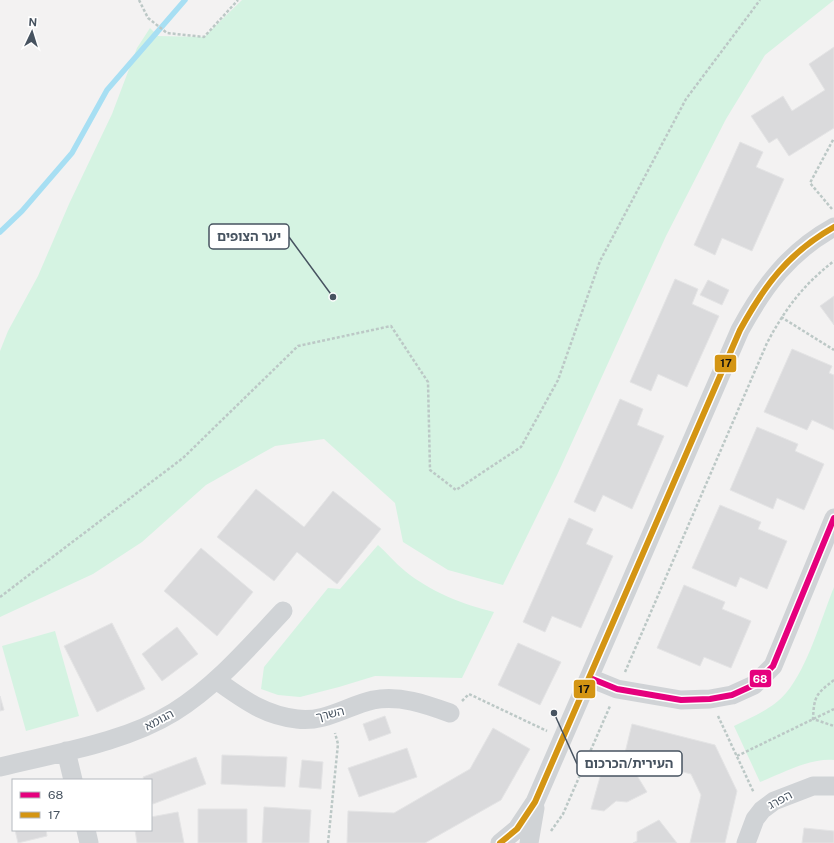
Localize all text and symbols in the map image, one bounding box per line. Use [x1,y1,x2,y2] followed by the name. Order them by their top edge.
[12,12,52,52] north arrow
[28,16,37,28] text: N
[209,224,289,249] callout: יער הצופים
[217,229,281,244] text: יער הצופים
[714,354,737,373] line badge: 17
[720,357,732,369] text: 17
[749,669,772,688] line badge: 68
[753,673,767,685] text: 68
[573,679,596,699] line badge: 17
[578,683,590,695] text: 17
[314,704,346,724] street label: השרך
[142,707,176,733] street label: הגומא
[577,751,682,776] callout: העירית/הכרכום
[585,756,673,771] text: העירית/הכרכום
[12,779,152,831] legend
[48,788,63,802] text: 68
[765,788,795,812] street label: הפרג
[48,808,60,822] text: 17

